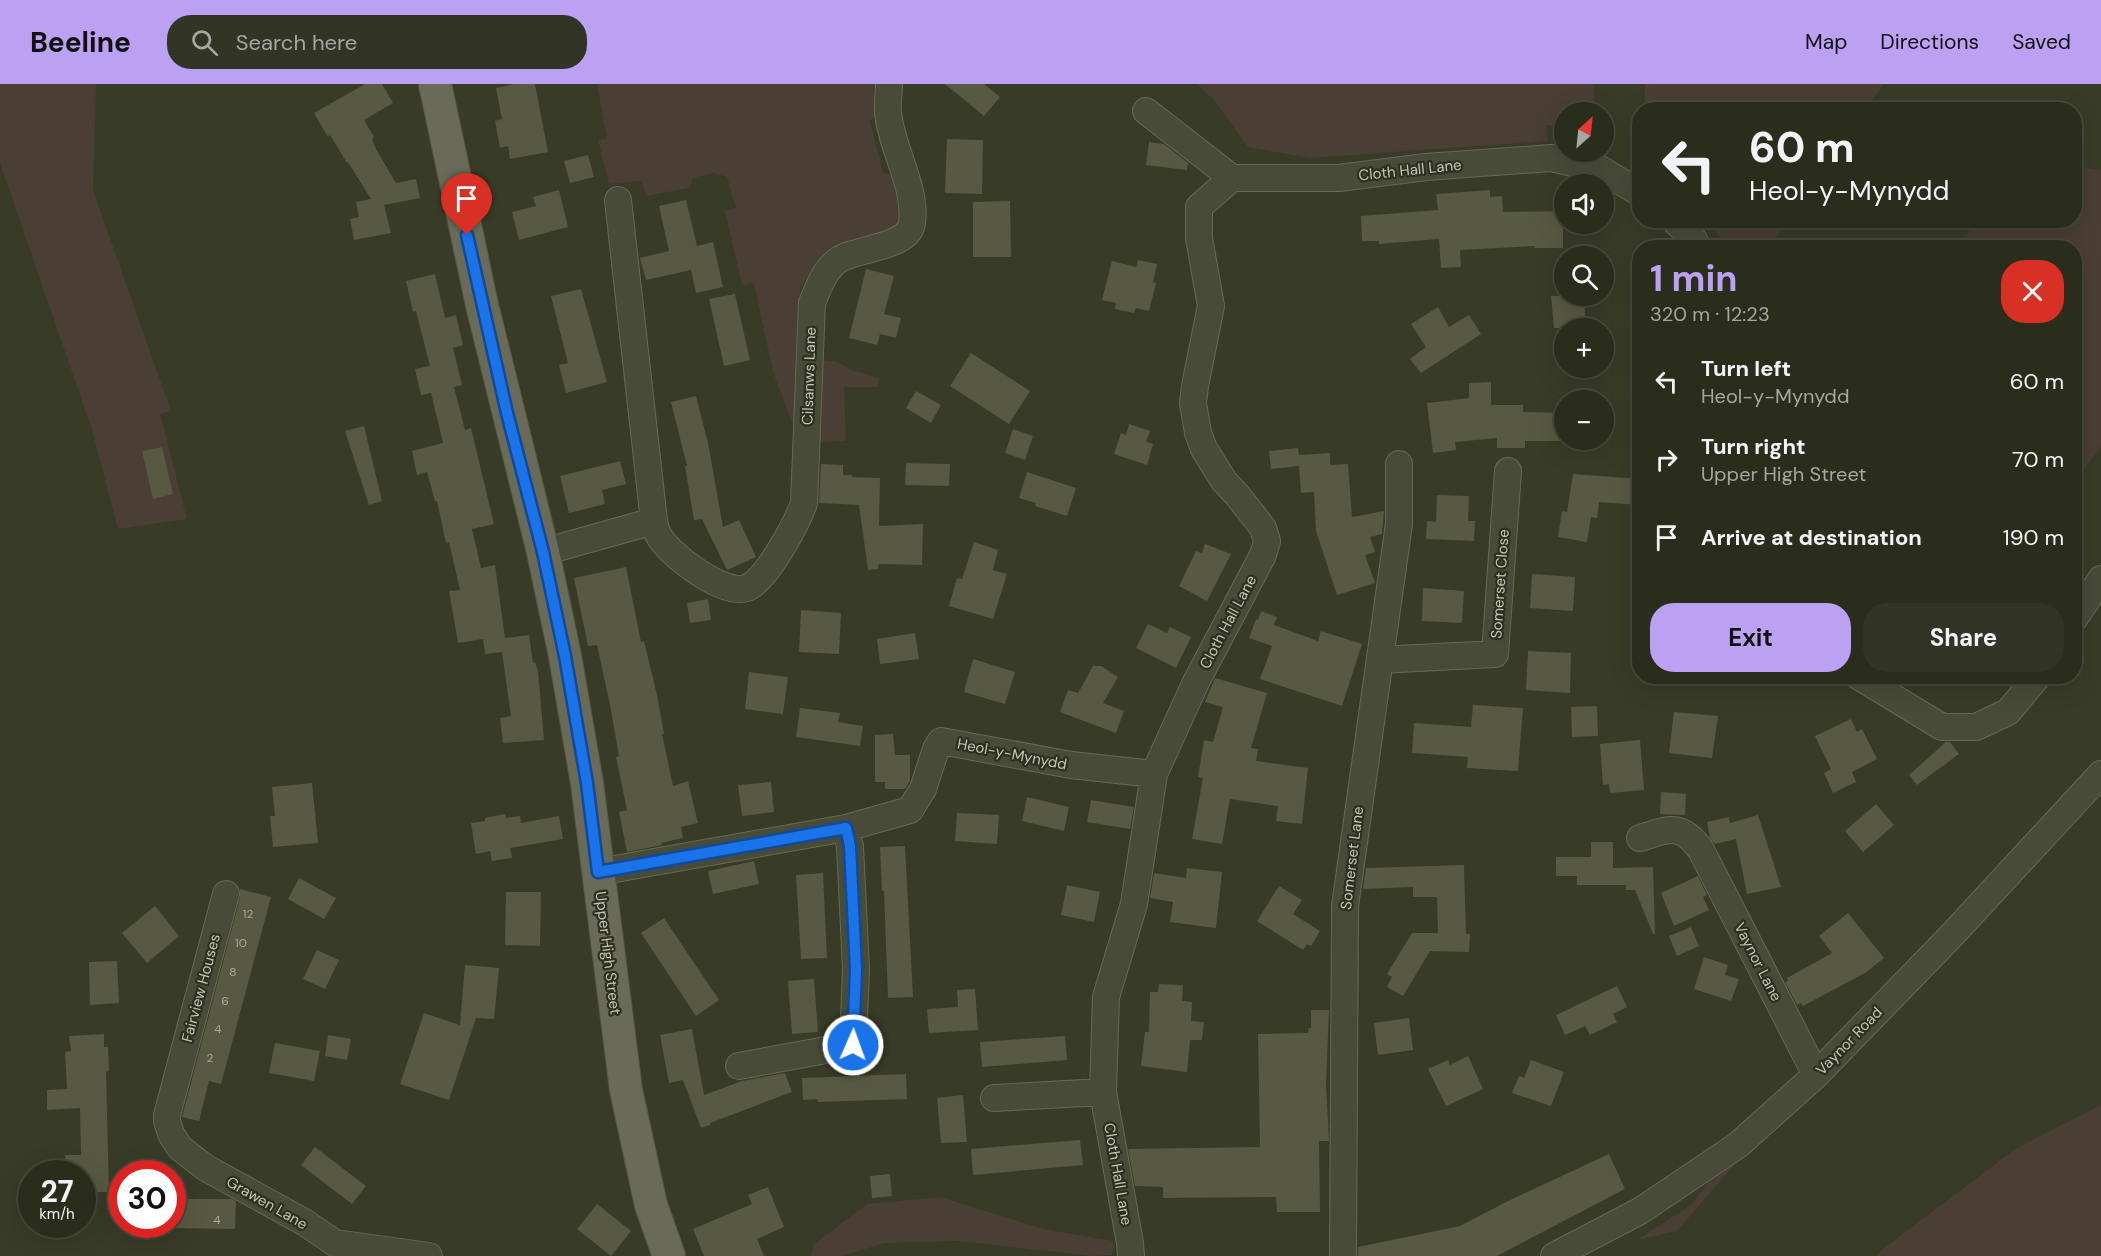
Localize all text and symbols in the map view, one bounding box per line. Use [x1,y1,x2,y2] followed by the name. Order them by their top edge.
[167,15,587,69] search box
[30,24,131,61] text: Beeline
[188,26,221,59] icon: search
[236,28,357,57] text: Search here
[1805,28,1847,56] text: Map
[1880,28,1979,56] text: Directions
[2012,28,2071,56] text: Saved
[1554,102,1614,162] north arrow
[1554,102,1614,450] map controls
[1749,120,1855,175] text: 60 m
[1650,126,1728,204] icon: left
[1358,155,1462,185] street label: Cloth Hall Lane
[441,173,492,235] pin
[1749,173,1949,208] text: Heol-y-Mynydd
[1554,174,1614,234] button: sound
[450,182,483,215] icon: arrive
[1554,246,1614,306] button: search
[1650,255,1738,302] text: 1 min
[2001,260,2064,323] button: close
[1650,301,1770,327] text: 320 m · 12:23
[1554,318,1614,378] button: +
[797,327,821,425] street label: Cilsanws Lane
[1701,354,1791,383] text: Turn left
[1650,365,1683,398] icon: left
[2010,367,2064,396] text: 60 m
[1701,383,1849,409] text: Heol-y-Mynydd
[1554,390,1614,450] button: −
[1701,432,1806,461] text: Turn right
[1650,443,1683,476] icon: right
[2012,445,2064,474] text: 70 m
[1701,461,1866,487] text: Upper High Street
[1650,521,1683,554] icon: arrive
[1701,523,1922,552] text: Arrive at destination
[2003,523,2064,552] text: 190 m
[1486,529,1514,639] street label: Somerset Close
[1195,572,1261,672] street label: Cloth Hall Lane
[1650,603,1851,672] button: Exit
[1863,603,2064,672] button: Share
[955,734,1069,774] street label: Heol-y-Mynydd
[1336,805,1368,911] street label: Somerset Lane
[591,890,625,1016] street label: Upper High Street
[243,906,253,922] house number: 12
[1730,919,1786,1005] street label: Vaynor Lane
[177,932,225,1044] street label: Fairview Houses
[235,935,247,951] house number: 10
[229,964,237,980] house number: 8
[221,993,229,1009] house number: 6
[1811,1003,1887,1079] street label: Vaynor Road
[821,1013,885,1077] position arrow
[214,1021,222,1037] house number: 4
[207,1050,214,1066] house number: 2
[1099,1121,1137,1227] street label: Cloth Hall Lane
[108,1160,186,1238] speed limit sign: 30
[40,1172,74,1211] text: 27
[223,1172,311,1234] street label: Grawen Lane
[39,1204,75,1224] text: km/h
[213,1212,221,1228] house number: 4

